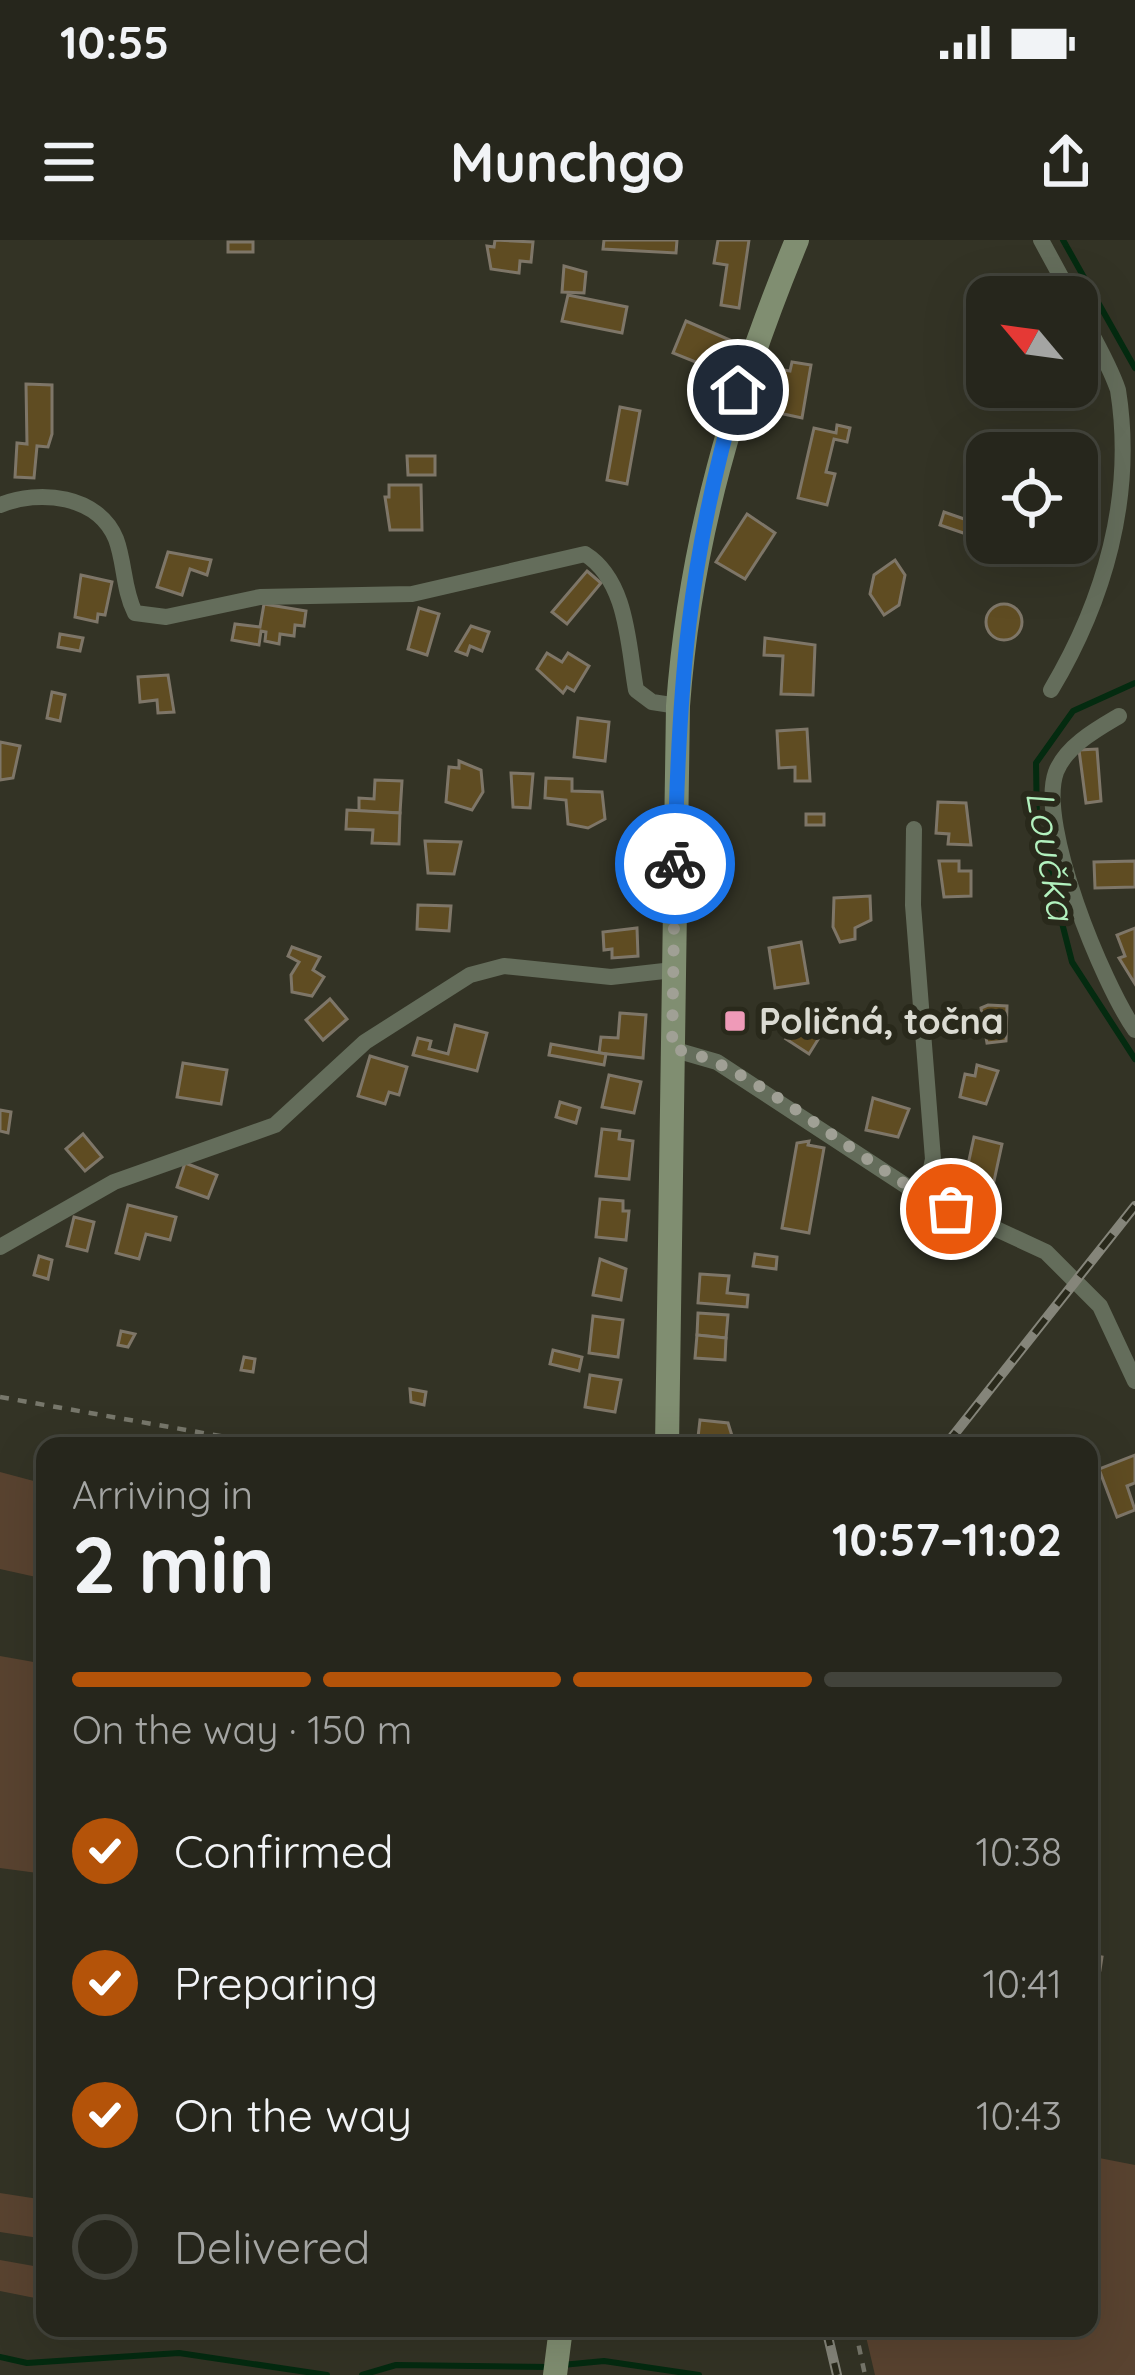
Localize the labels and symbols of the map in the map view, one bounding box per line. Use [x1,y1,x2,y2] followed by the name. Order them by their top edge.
[966,276,1098,408] north arrow
[687,339,789,441] pin
[1016,786,1087,926] water label: Loučka
[615,804,735,924] courier
[759,998,1004,1043] place label: Poličná, točna
[722,1008,748,1034] marker: Poličná, točna
[900,1158,1002,1260] pin

